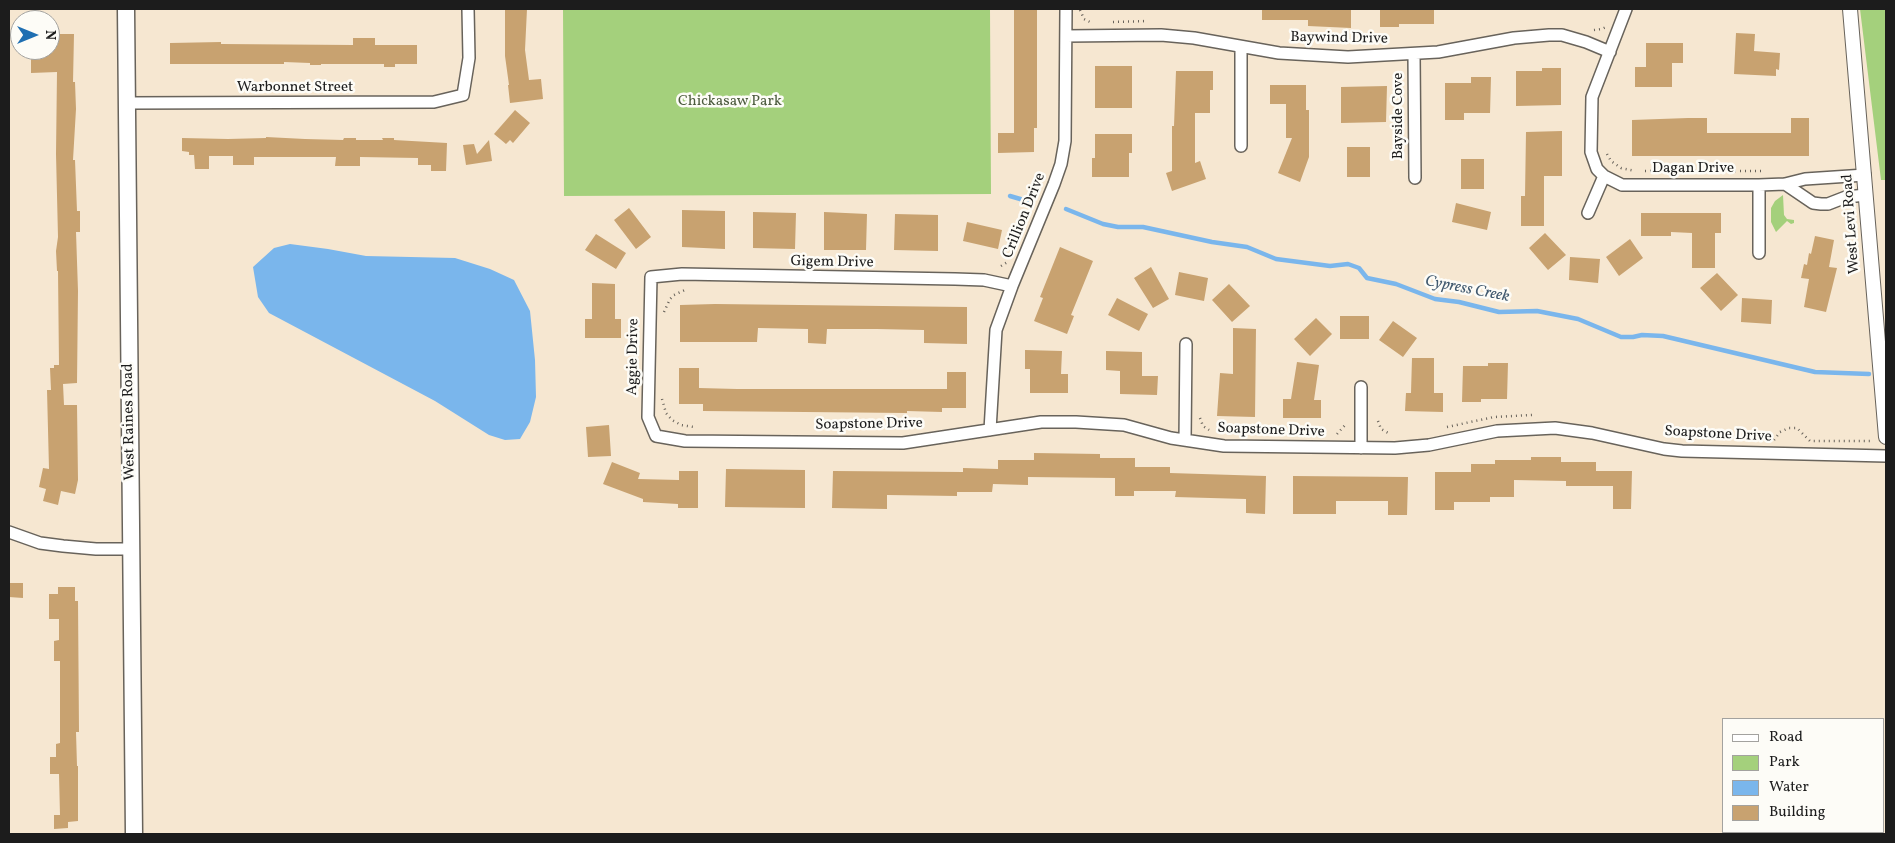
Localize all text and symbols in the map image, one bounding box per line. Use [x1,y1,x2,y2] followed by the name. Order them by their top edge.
[10,10,60,60] north arrow
[1290,29,1388,49] street label: Baywind Drive
[40,30,59,40] text: N
[1390,73,1408,159] street label: Bayside Cove
[237,79,353,97] street label: Warbonnet Street
[678,93,782,111] park label: Chickasaw Park
[1652,160,1734,178] street label: Dagan Drive
[1000,171,1050,261] street label: Crillion Drive
[1840,173,1864,275] street label: West Levi Road
[790,253,874,273] street label: Gigem Drive
[1423,272,1511,308] water label: Cypress Creek
[624,318,644,396] street label: Aggie Drive
[120,363,140,481] street label: West Raines Road
[815,415,923,435] street label: Soapstone Drive
[1217,420,1325,442] street label: Soapstone Drive
[1664,423,1772,447] street label: Soapstone Drive
[1722,718,1885,833] legend
[1769,727,1803,748] text: Road
[1769,752,1800,773] text: Park
[1769,777,1809,798] text: Water
[1769,802,1825,823] text: Building

